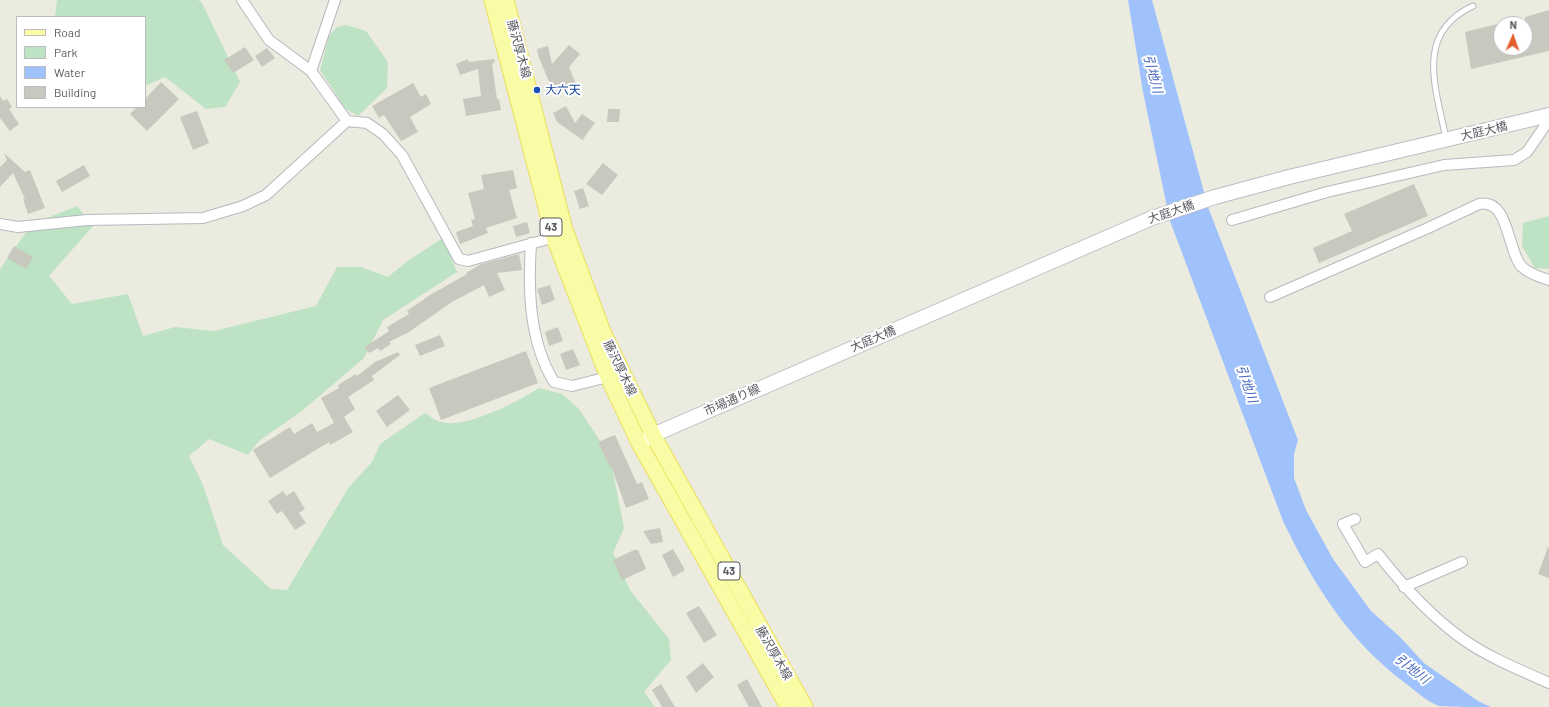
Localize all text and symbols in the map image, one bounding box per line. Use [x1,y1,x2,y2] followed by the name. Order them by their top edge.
[16,16,146,108] legend
[1493,16,1533,56] north arrow
[504,18,534,80] street label: 藤沢厚木線
[1510,18,1517,31] text: N
[54,25,81,39] text: Road
[54,45,78,59] text: Park
[1140,53,1166,95] water label: 引地川
[54,65,85,79] text: Water
[545,83,581,97] place label: 大六天
[54,85,96,99] text: Building
[532,85,542,95] marker: 大六天
[1459,119,1509,143] street label: 大庭大橋
[1146,197,1196,227] street label: 大庭大橋
[540,218,562,236] road number: 43
[848,323,898,355] street label: 大庭大橋
[600,338,640,398] street label: 藤沢厚木線
[1233,363,1261,405] water label: 引地川
[702,381,762,419] street label: 市場通り線
[718,562,740,580] road number: 43
[753,623,795,683] street label: 藤沢厚木線
[1392,651,1432,687] water label: 引地川

